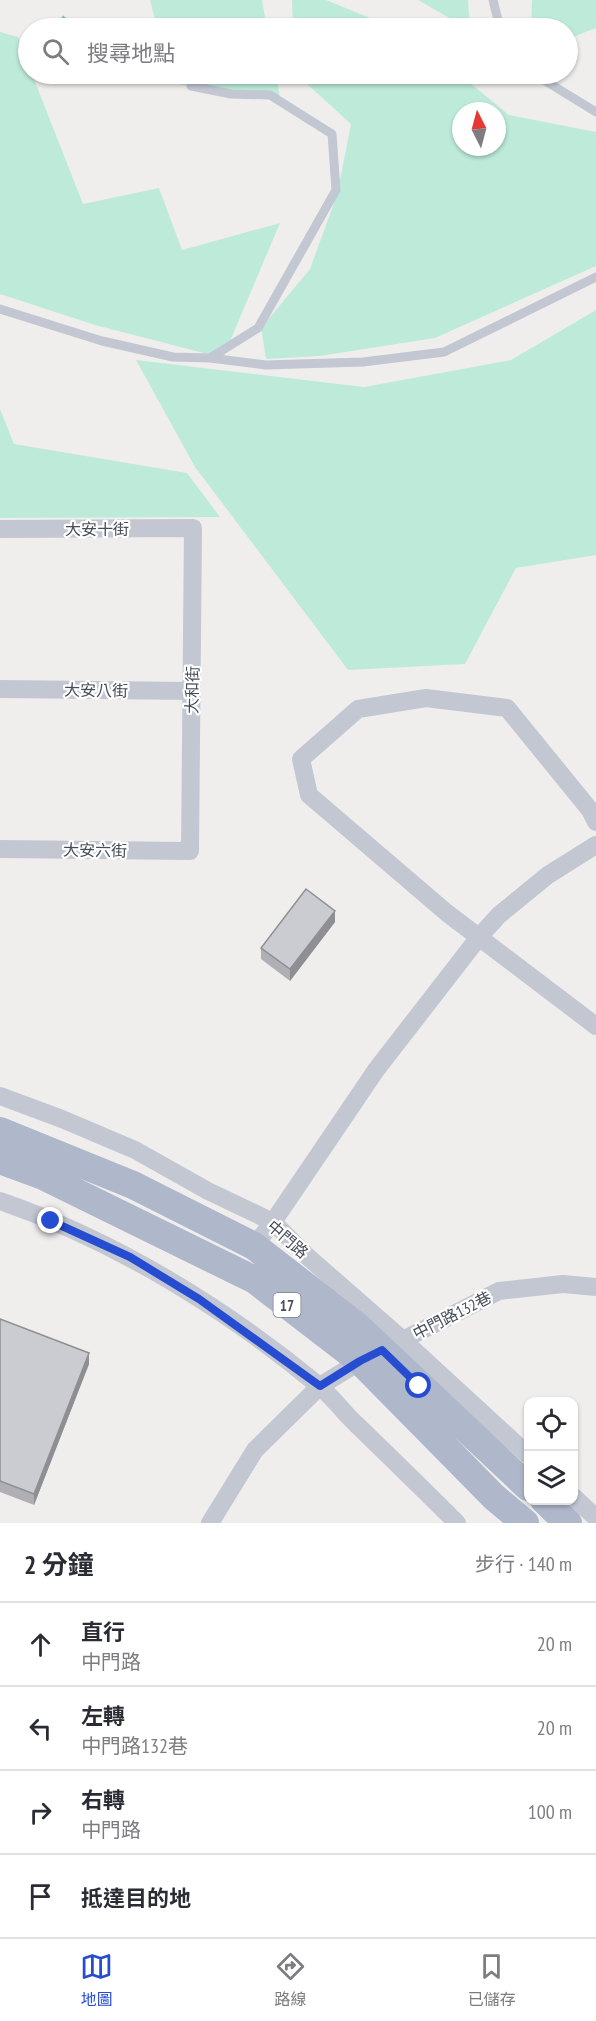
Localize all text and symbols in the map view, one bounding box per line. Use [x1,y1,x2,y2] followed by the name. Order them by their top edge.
[18,18,578,84] search box
[39,35,72,68] icon: search
[87,39,175,67] text: 搜尋地點
[452,102,506,156] north arrow
[65,519,129,539] street label: 大安十街
[182,666,202,714] street label: 大和街
[64,679,128,701] street label: 大安八街
[63,839,127,861] street label: 大安六街
[37,1207,63,1233] route end
[263,1216,313,1262] street label: 中門路
[409,1287,495,1343] street label: 中門路132巷
[274,1293,300,1317] road number: 17
[405,1372,431,1398] route start
[524,1397,578,1505] map controls
[524,1397,578,1451] button: locate
[524,1451,578,1505] button: layers
[24,1548,94,1581] text: 2 分鐘
[475,1551,572,1577] text: 步行 · 140 m
[81,1618,125,1646] text: 直行
[24,1628,57,1661] icon: ahead
[537,1631,572,1657] text: 20 m
[81,1649,141,1675] text: 中門路
[81,1702,125,1730] text: 左轉
[24,1712,57,1745] icon: left
[537,1715,572,1741] text: 20 m
[81,1733,188,1759] text: 中門路132巷
[81,1786,125,1814] text: 右轉
[24,1796,57,1829] icon: right
[528,1799,572,1825] text: 100 m
[81,1817,141,1843] text: 中門路
[24,1880,57,1913] icon: arrive
[81,1884,191,1912] text: 抵達目的地
[80,1950,113,2010] tab: 地圖
[274,1950,307,2010] tab: 路線
[468,1950,516,2010] tab: 已儲存

